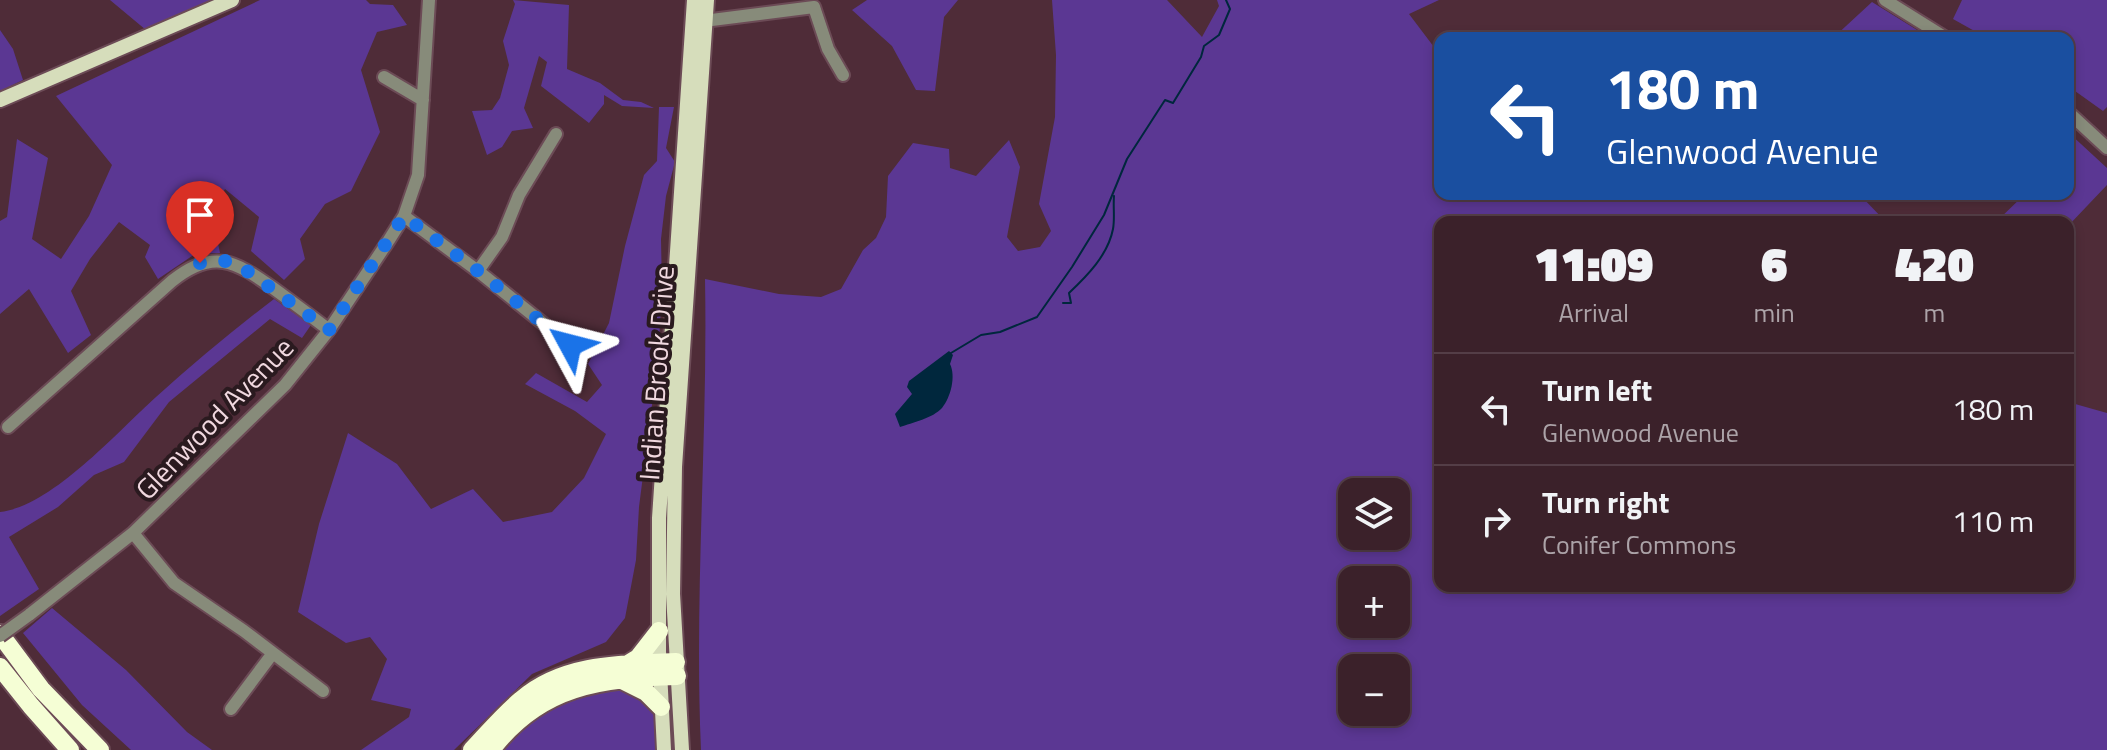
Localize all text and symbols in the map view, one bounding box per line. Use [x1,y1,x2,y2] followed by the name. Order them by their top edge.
[1606,46,1759,131] text: 180 m
[1474,64,1578,168] icon: left
[1606,123,1879,178] text: Glenwood Avenue
[166,181,234,263] pin
[178,193,222,237] icon: arrive
[1534,227,1653,300] text: 11:09
[1761,227,1787,300] text: 6
[1895,227,1974,300] text: 420
[627,264,685,482] street label: Indian Brook Drive
[1558,293,1629,332] text: Arrival
[1753,293,1795,332] text: min
[1924,293,1945,332] text: m
[528,303,612,387] position arrow
[125,327,303,509] street label: Glenwood Avenue
[1542,367,1652,413] text: Turn left
[1952,386,2034,432] text: 180 m
[1474,387,1518,431] icon: left
[1542,413,1739,452] text: Glenwood Avenue
[1338,478,1410,726] map controls
[1338,478,1410,550] button: layers
[1542,479,1670,525] text: Turn right
[1952,498,2034,544] text: 110 m
[1474,499,1518,543] icon: right
[1542,525,1736,564] text: Conifer Commons
[1338,566,1410,638] button: +
[1338,654,1410,726] button: −

